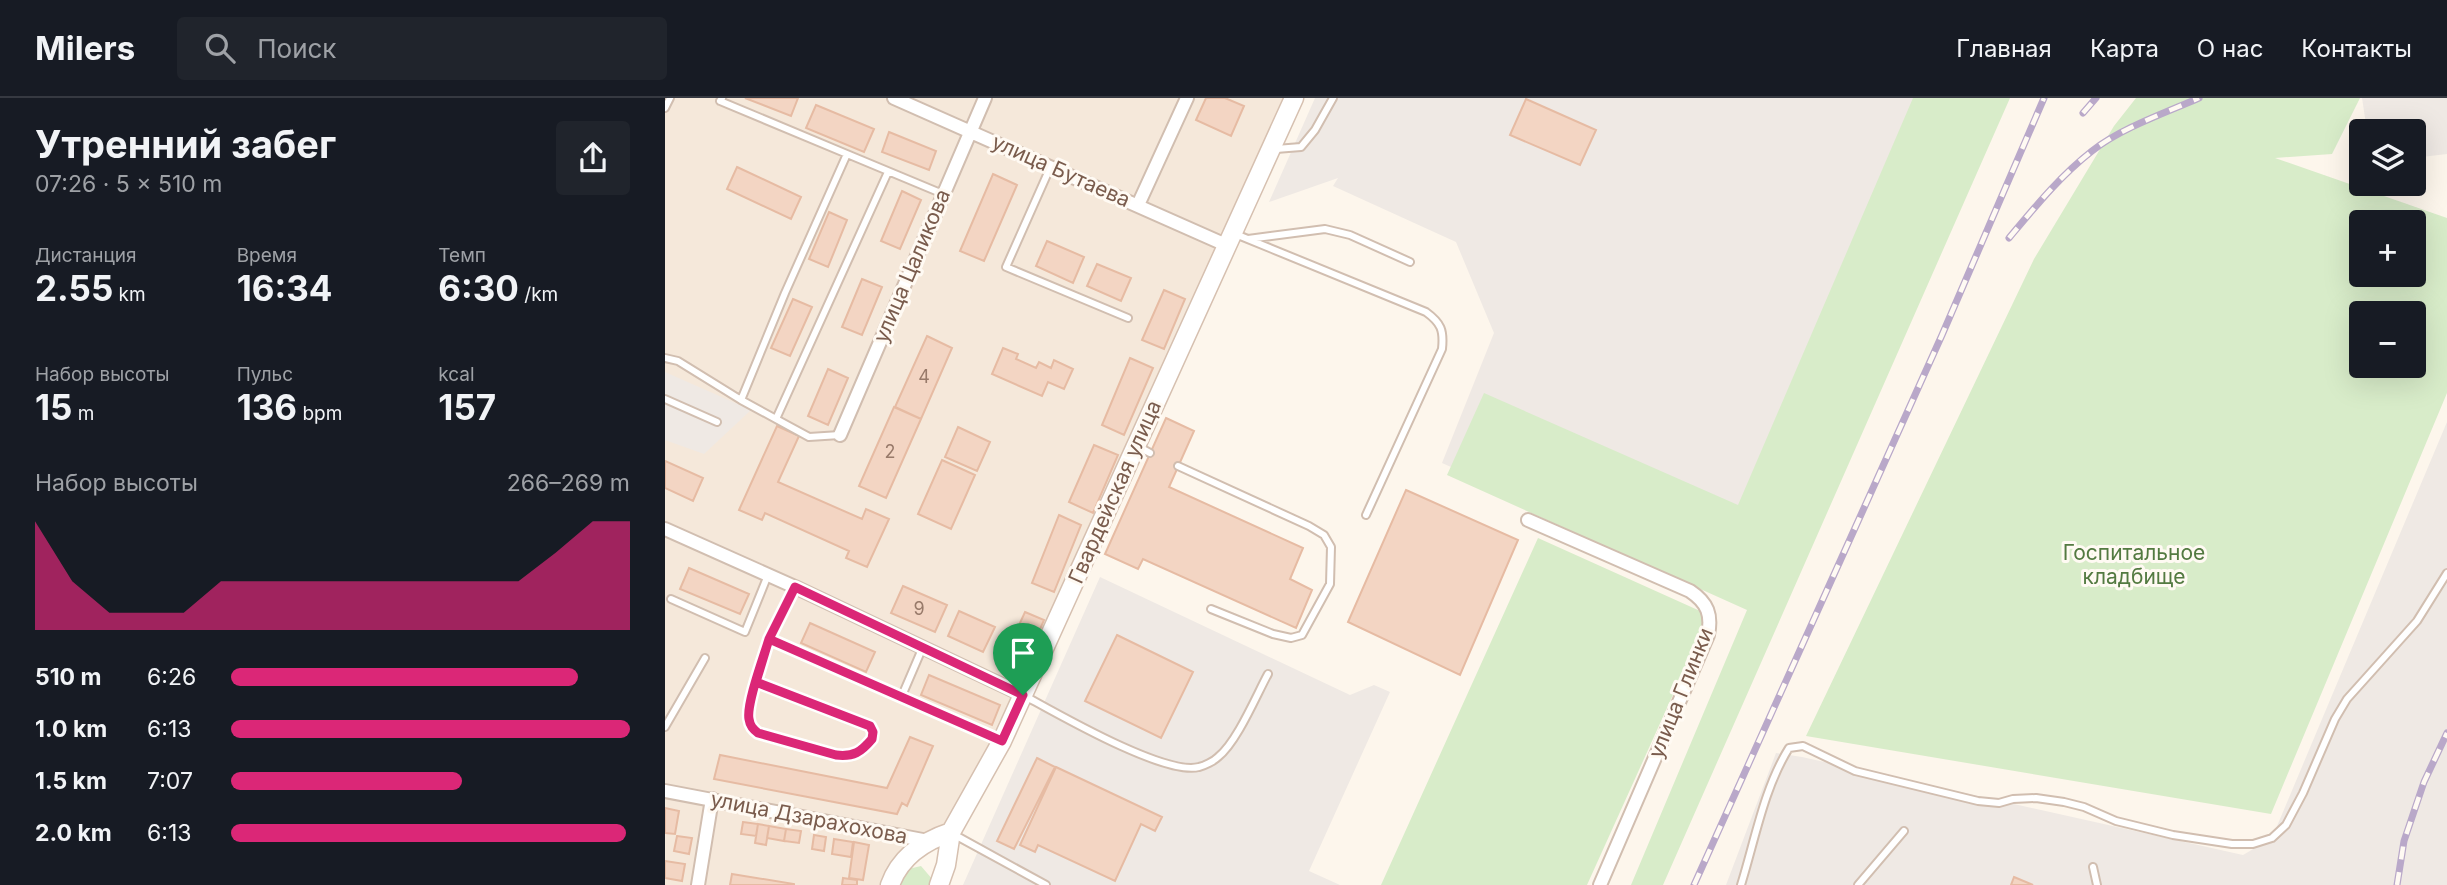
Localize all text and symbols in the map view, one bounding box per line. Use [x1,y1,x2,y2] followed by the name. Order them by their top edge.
[177,17,667,80] search box
[35,28,135,68] text: Milers
[201,29,239,67] icon: search
[257,33,336,64] text: Поиск
[1956,34,2052,63] text: Главная
[2090,34,2159,63] text: Карта
[2197,34,2263,63] text: О нас
[2301,34,2412,63] text: Контакты
[2349,119,2426,378] map controls
[2349,119,2426,196] button: layers
[35,121,336,167] text: Утренний забег
[556,121,630,195] button: share
[988,129,1134,212] street label: улица Бутаева
[35,170,222,198] text: 07:26 · 5 × 510 m
[868,185,955,346] street label: улица Цаликова
[2349,210,2426,287] button: +
[35,244,137,267] text: Дистанция
[237,244,297,267] text: Время
[438,244,486,267] text: Темп
[35,267,113,309] text: 2.55
[237,267,332,309] text: 16:34
[438,267,519,309] text: 6:30
[113,283,146,306] text: km
[519,283,558,306] text: /km
[2349,301,2426,378] button: −
[35,363,170,386] text: Набор высоты
[237,363,293,386] text: Пульс
[438,363,475,386] text: kcal
[918,366,930,387] house number: 4
[35,386,72,428] text: 15
[237,386,297,428] text: 136
[438,386,496,428] text: 157
[1063,396,1166,587] street label: Гвардейская улица
[72,402,94,425] text: m
[297,402,342,425] text: bpm
[885,441,895,462] house number: 2
[35,469,198,497] text: Набор высоты
[507,469,630,497] text: 266–269 m
[2063,540,2205,589] park label: Госпитальное кладбище
[913,598,925,619] house number: 9
[993,623,1053,695] pin
[1643,624,1718,762] street label: улица Глинки
[1004,634,1042,672] icon: arrive
[35,663,102,691] text: 510 m
[147,663,196,691] text: 6:26
[35,715,107,743] text: 1.0 km
[147,715,191,743] text: 6:13
[35,767,107,795] text: 1.5 km
[147,767,193,795] text: 7:07
[708,786,910,849] street label: улица Дзарахохова
[35,819,112,847] text: 2.0 km
[147,819,191,847] text: 6:13

